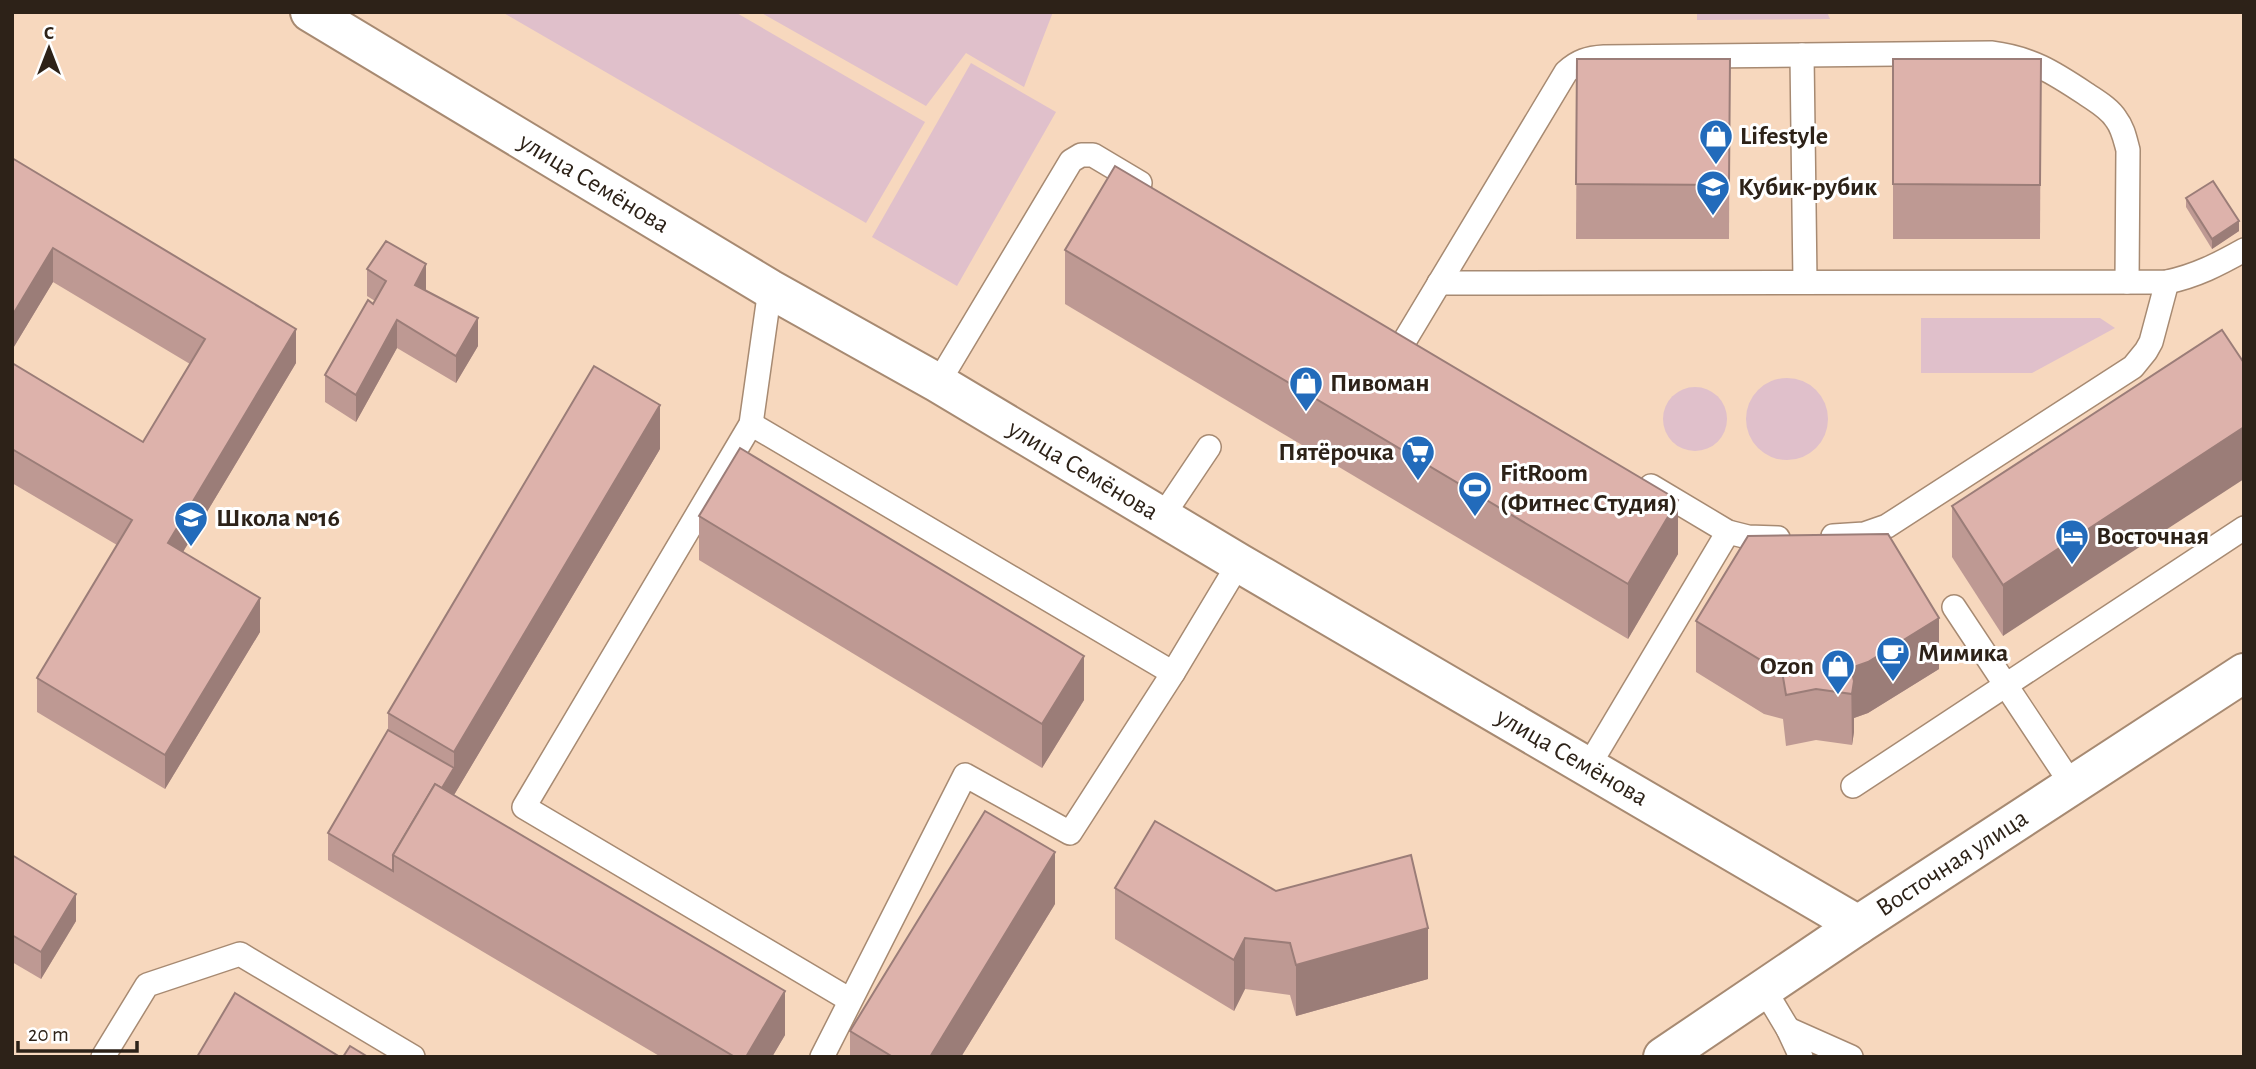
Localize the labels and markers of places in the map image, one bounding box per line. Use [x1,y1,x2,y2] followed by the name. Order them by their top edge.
[1697,117,1735,166] shop icon: Lifestyle
[1740,123,1828,149] place label: Lifestyle
[1694,168,1732,217] school or university icon: Кубик-рубик
[1738,174,1877,200] place label: Кубик-рубик
[1287,364,1325,413] shop icon: Пивоман
[1330,370,1430,396] place label: Пивоман
[1399,433,1437,482] supermarket icon: Пятёрочка
[1278,439,1394,465] place label: Пятёрочка
[1500,460,1677,516] place label: FitRoom (Фитнес Студия)
[1456,469,1494,518] sports icon: FitRoom (Фитнес Студия)
[172,499,210,548] school or university icon: Школа №16
[216,505,340,531] place label: Школа №16
[2053,517,2091,566] hotel icon: Восточная
[2096,523,2209,549] place label: Восточная
[1874,634,1912,683] cafe icon: Мимика
[1918,640,2008,666] place label: Мимика
[1819,647,1857,696] shop icon: Ozon
[1760,653,1814,679] place label: Ozon

